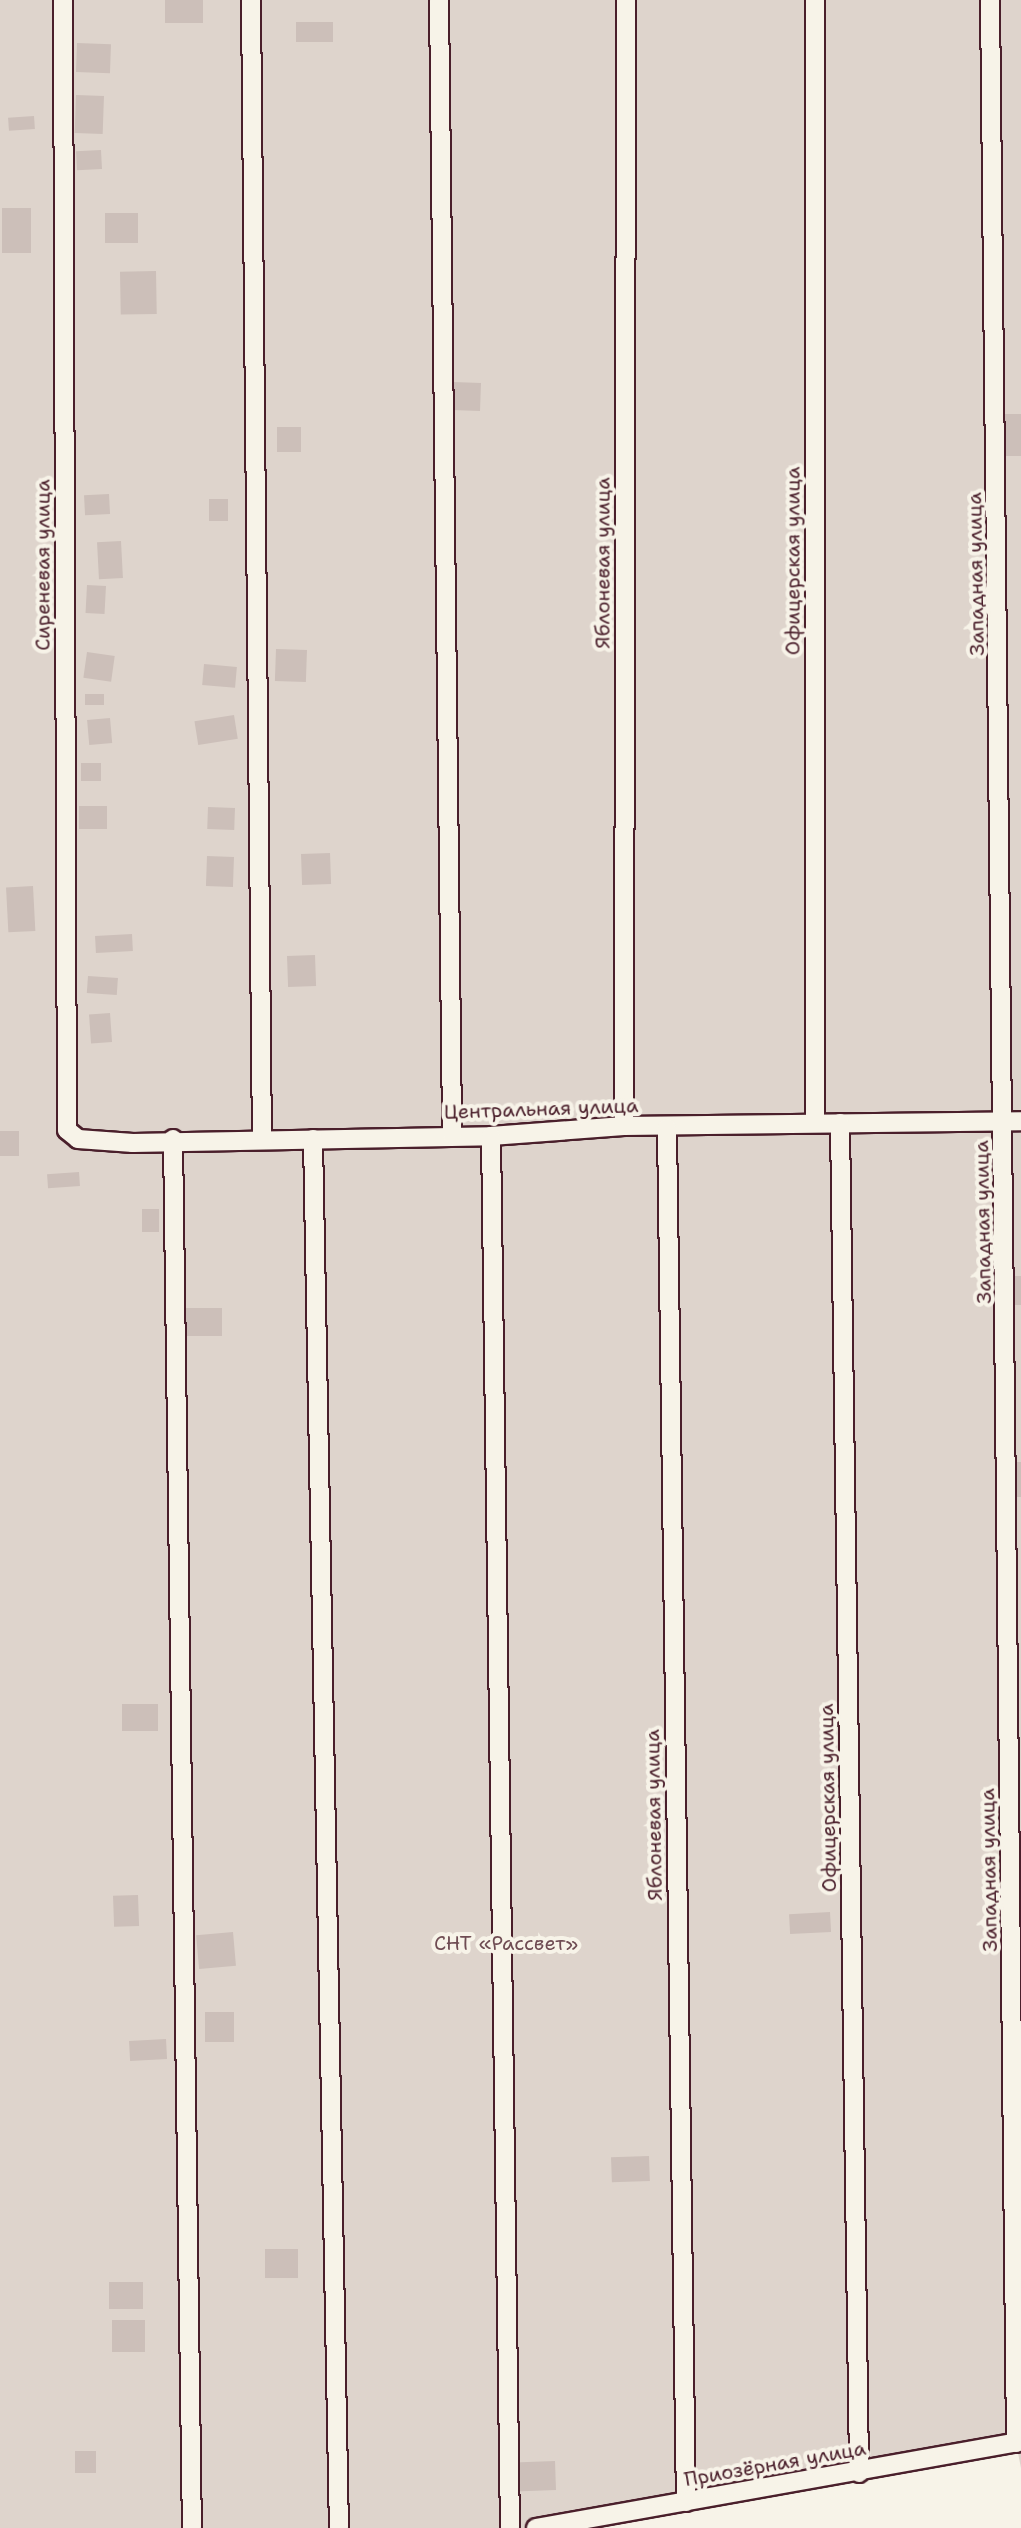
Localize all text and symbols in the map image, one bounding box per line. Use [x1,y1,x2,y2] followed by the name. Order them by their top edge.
[781,467,805,655] street label: Офицерская улица
[591,477,615,649] street label: Яблоневая улица
[31,479,55,651] street label: Сиреневая улица
[963,492,989,656] street label: Западная улица
[443,1094,639,1124] street label: Центральная улица
[970,1140,996,1304] street label: Западная улица
[814,1703,842,1893] street label: Офицерская улица
[641,1729,667,1901] street label: Яблоневая улица
[976,1788,1002,1952] street label: Западная улица
[434,1931,578,1955] park label: СНТ «Рассвет»
[682,2436,868,2492] street label: Приозёрная улица

